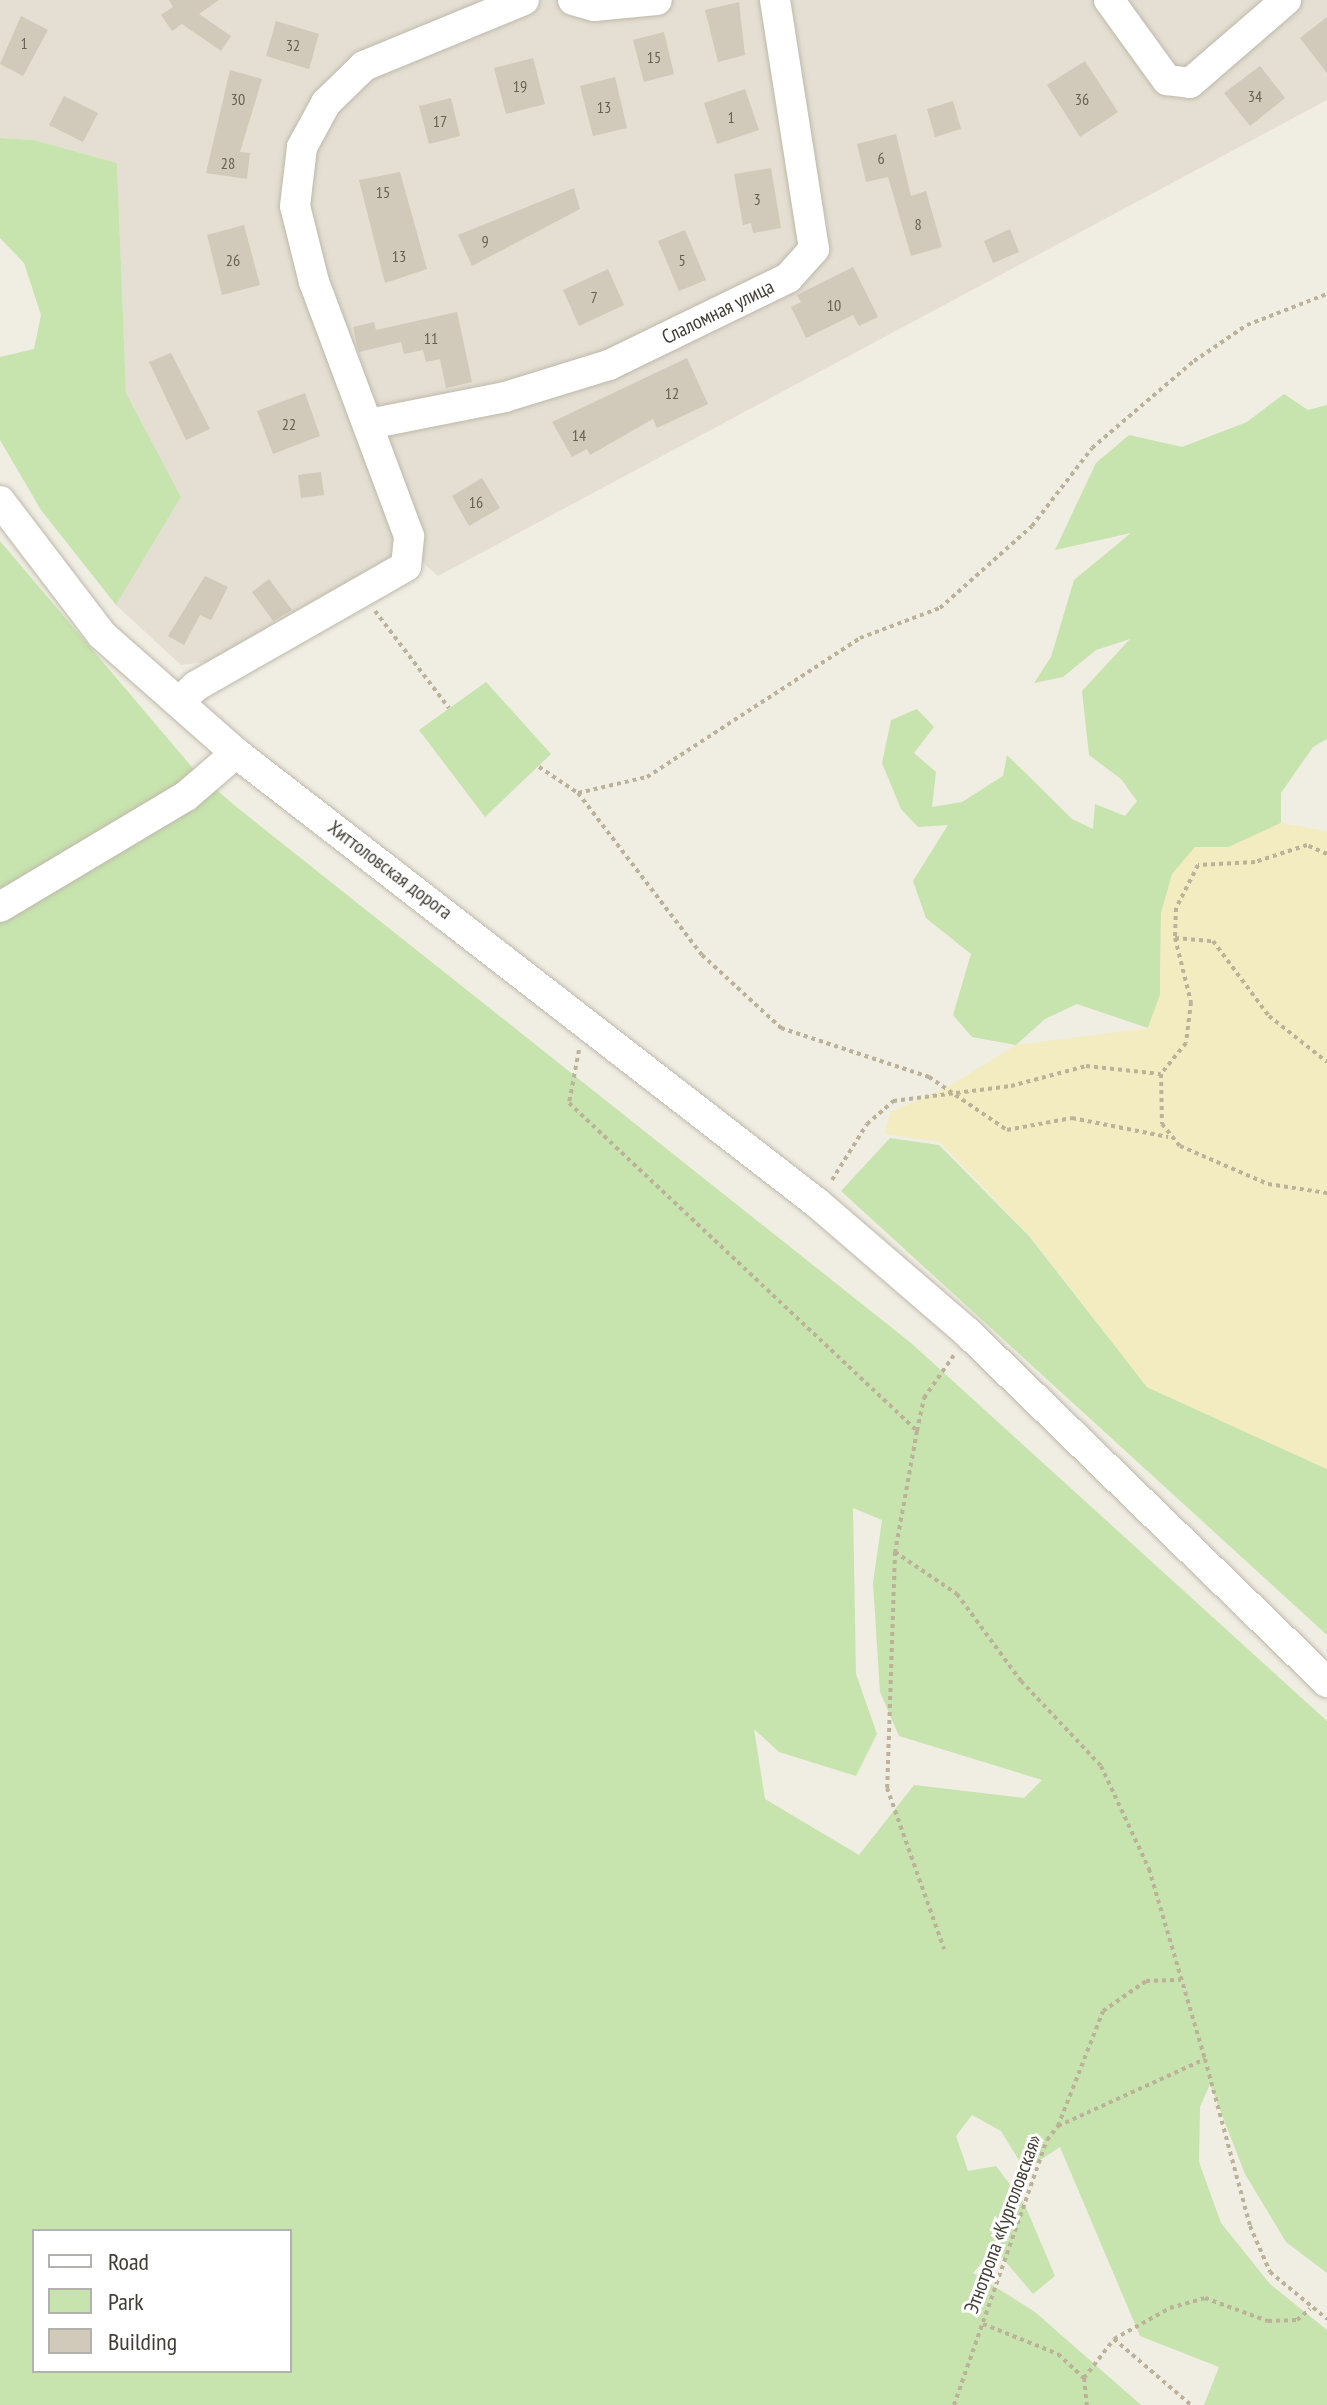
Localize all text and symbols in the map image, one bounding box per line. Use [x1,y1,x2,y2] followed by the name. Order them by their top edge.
[20,33,28,53] house number: 1
[286,35,300,55] house number: 32
[647,47,661,67] house number: 15
[513,76,527,96] house number: 19
[1248,86,1262,106] house number: 34
[231,89,245,109] house number: 30
[1075,89,1089,109] house number: 36
[597,97,611,117] house number: 13
[727,107,735,127] house number: 1
[433,111,447,131] house number: 17
[877,148,885,168] house number: 6
[221,153,235,173] house number: 28
[376,182,390,202] house number: 15
[753,189,761,209] house number: 3
[914,214,922,234] house number: 8
[481,231,489,251] house number: 9
[392,246,406,266] house number: 13
[226,250,240,270] house number: 26
[678,250,686,270] house number: 5
[658,275,778,349] street label: Слаломная улица
[590,287,598,307] house number: 7
[827,295,841,315] house number: 10
[424,328,438,348] house number: 11
[665,383,679,403] house number: 12
[282,414,296,434] house number: 22
[572,425,586,445] house number: 14
[469,492,483,512] house number: 16
[323,816,457,924] street label: Хиттоловская дорога
[959,2131,1047,2317] street label: Этнотропа «Курголовская»
[32,2229,292,2373] legend
[108,2246,149,2277] text: Road
[108,2286,144,2317] text: Park
[108,2326,177,2357] text: Building

